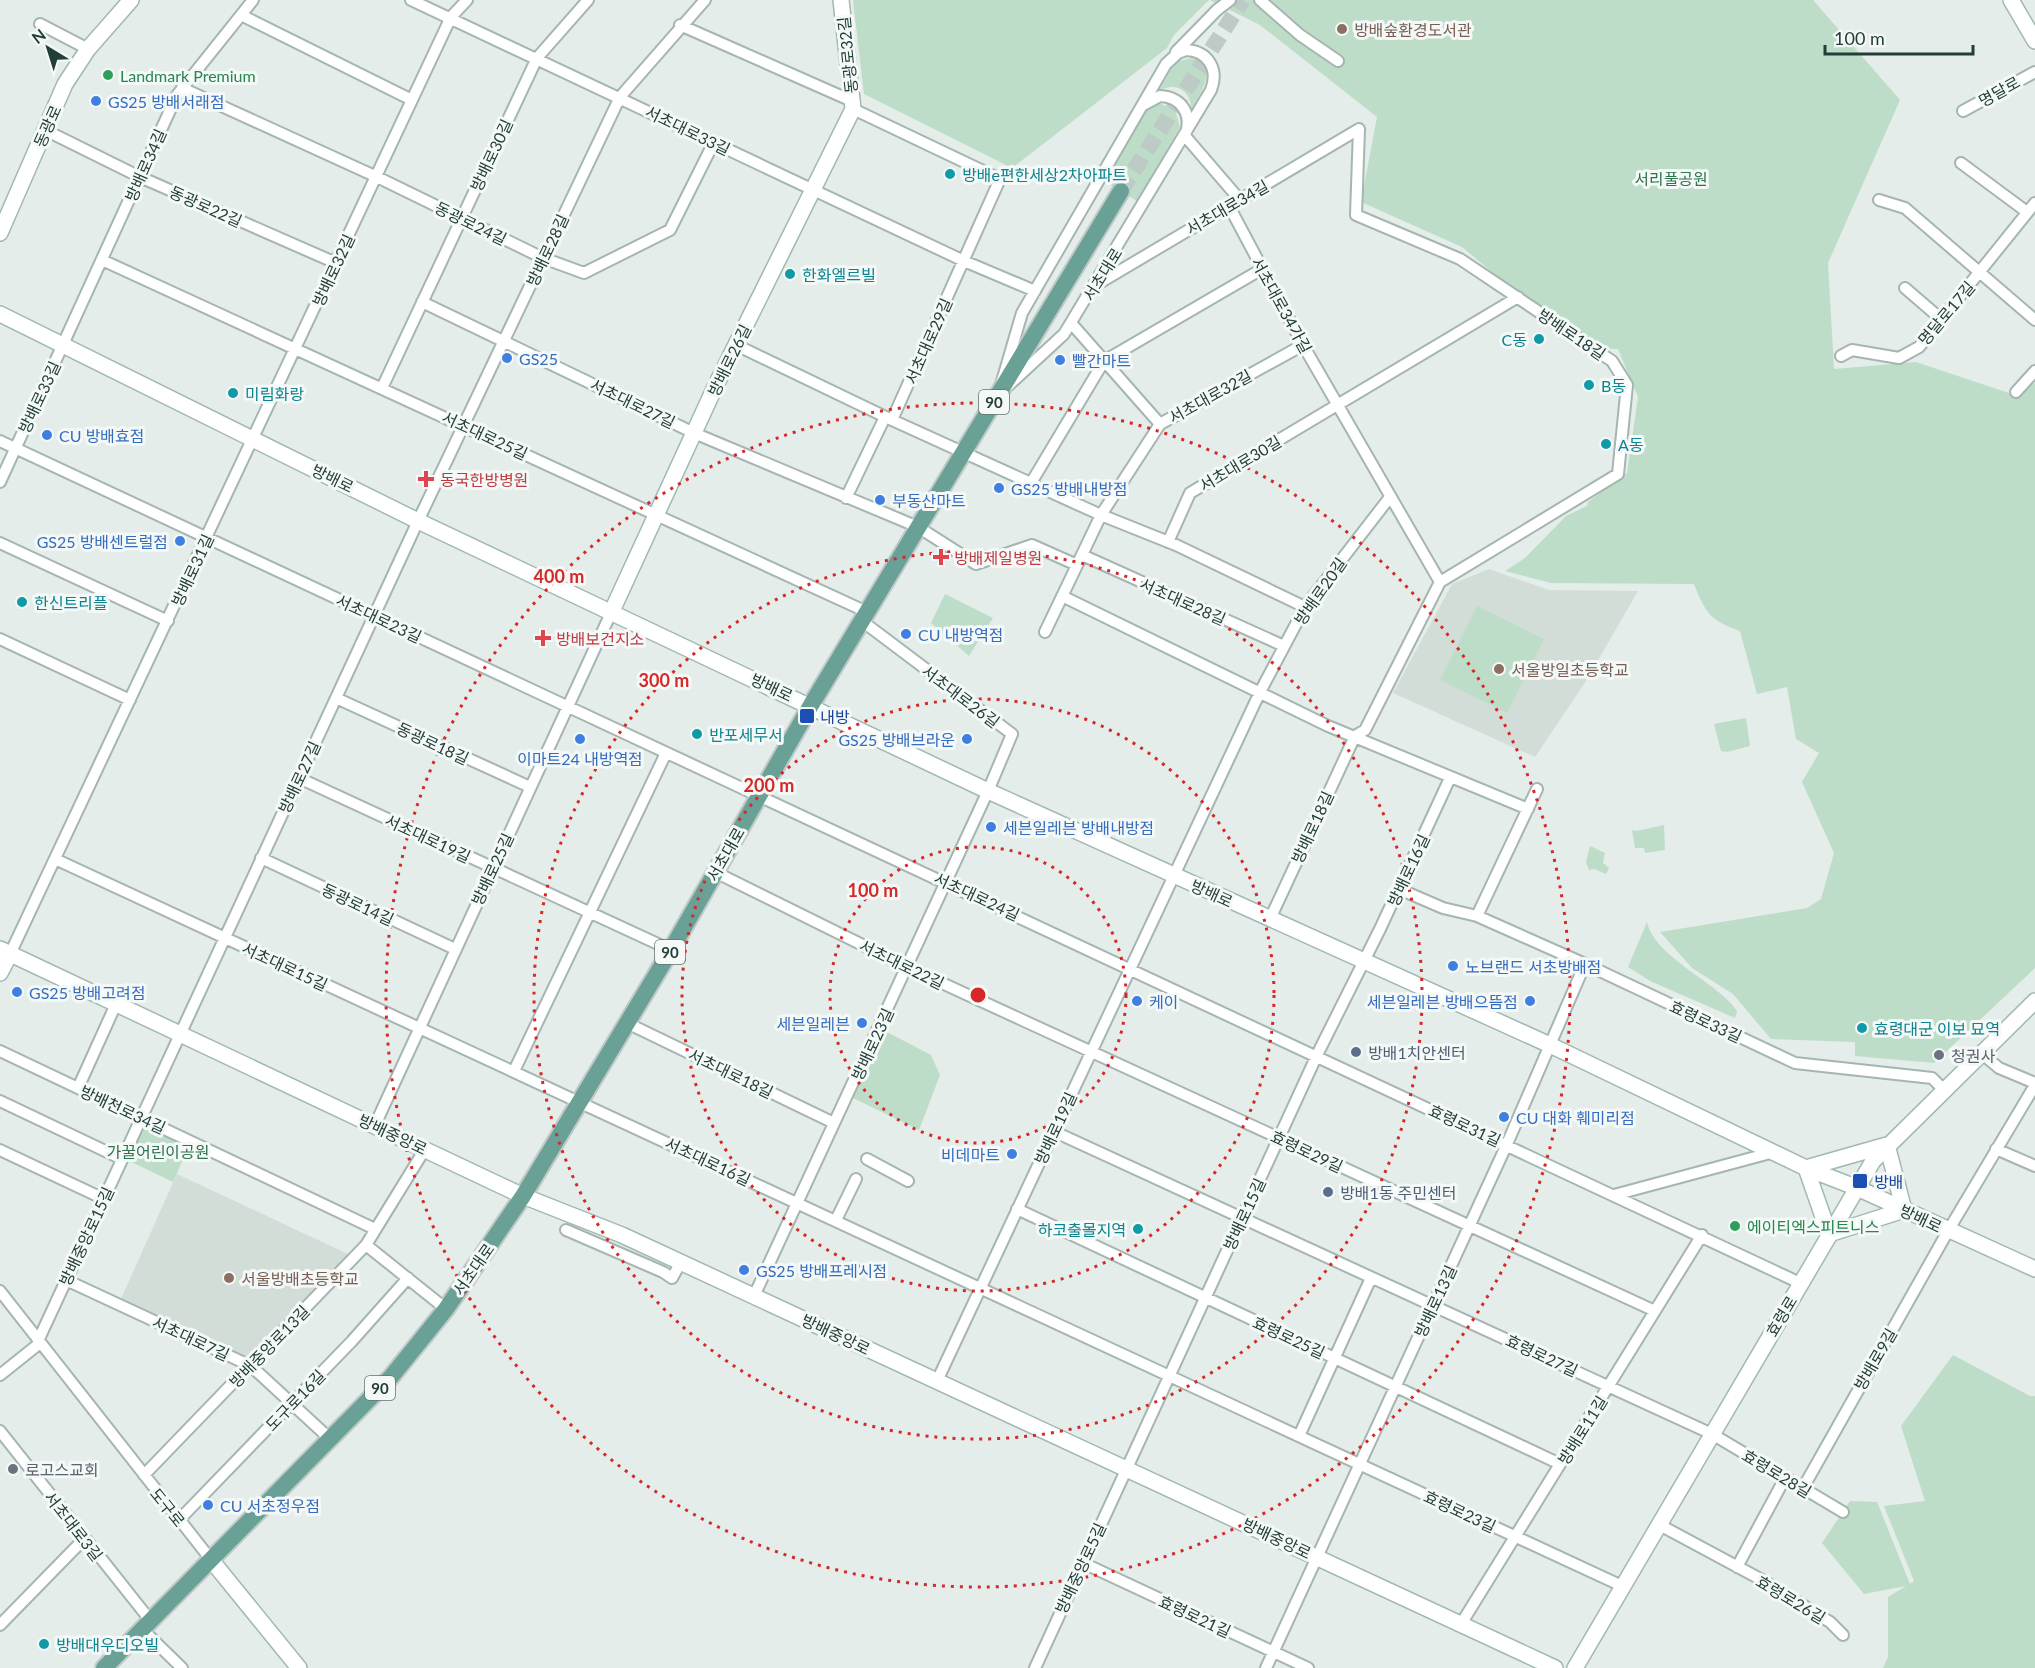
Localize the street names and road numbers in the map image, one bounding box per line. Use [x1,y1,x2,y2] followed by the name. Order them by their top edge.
[834,15,860,95] street label: 동광로32길
[1975,72,2023,110] street label: 명달로
[642,101,734,159] street label: 서초대로33길
[29,102,65,150] street label: 동광로
[466,116,516,194] street label: 방배로30길
[121,126,169,204] street label: 방배로34길
[1182,176,1272,238] street label: 서초대로34길
[167,182,245,230] street label: 동광로22길
[432,197,510,249] street label: 동광로24길
[522,211,572,289] street label: 방배로28길
[308,231,358,309] street label: 방배로32길
[1078,244,1126,304] street label: 서초대로
[1248,254,1316,356] street label: 서초대로34가길
[1914,277,1978,349] street label: 명달로17길
[901,295,955,387] street label: 서초대로29길
[1535,304,1609,364] street label: 방배로18길
[703,321,755,399] street label: 방배로26길
[14,358,64,436] street label: 방배로33길
[1165,365,1255,427] street label: 서초대로32길
[587,374,679,432] street label: 서초대로27길
[979,390,1009,414] road number: 90
[439,407,531,463] street label: 서초대로25길
[1196,431,1284,495] street label: 서초대로30길
[309,460,357,496] street label: 방배로
[167,531,217,609] street label: 방배로31길
[1290,554,1350,628] street label: 방배로20길
[1137,574,1229,628] street label: 서초대로28길
[333,590,425,646] street label: 서초대로23길
[918,661,1004,731] street label: 서초대로26길
[748,669,796,705] street label: 방배로
[394,718,472,768] street label: 동광로18길
[274,738,324,816] street label: 방배로27길
[1287,788,1337,866] street label: 방배로18길
[382,810,474,866] street label: 서초대로19길
[702,824,748,884] street label: 서초대로
[467,830,517,908] street label: 방배로25길
[1383,831,1433,909] street label: 방배로16길
[931,868,1023,924] street label: 서초대로24길
[1188,875,1236,911] street label: 방배로
[319,879,397,929] street label: 동광로14길
[856,935,948,993] street label: 서초대로22길
[239,938,331,994] street label: 서초대로15길
[655,940,685,964] road number: 90
[1667,996,1745,1046] street label: 효령로33길
[847,1005,897,1083] street label: 방배로23길
[685,1044,777,1102] street label: 서초대로18길
[77,1081,169,1137] street label: 방배천로34길
[1030,1089,1080,1167] street label: 방배로19길
[1426,1100,1504,1150] street label: 효령로31길
[356,1110,431,1158] street label: 방배중앙로
[1268,1126,1346,1176] street label: 효령로29길
[662,1133,754,1189] street label: 서초대로16길
[1219,1175,1269,1253] street label: 방배로15길
[55,1184,117,1288] street label: 방배중앙로15길
[1897,1200,1945,1236] street label: 방배로
[448,1239,498,1299] street label: 서초대로
[1410,1262,1460,1340] street label: 방배로13길
[1761,1292,1801,1340] street label: 효령로
[225,1301,313,1391] street label: 방배중앙로13길
[799,1310,874,1358] street label: 방배중앙로
[149,1312,233,1364] street label: 서초대로7길
[1250,1312,1328,1362] street label: 효령로25길
[1850,1325,1900,1393] street label: 방배로9길
[1503,1330,1581,1380] street label: 효령로27길
[261,1366,329,1434] street label: 도구로16길
[365,1376,395,1400] road number: 90
[1553,1392,1611,1468] street label: 방배로11길
[1739,1445,1815,1501] street label: 효령로28길
[147,1484,189,1530] street label: 도구로
[1421,1486,1499,1536] street label: 효령로23길
[41,1487,107,1565] street label: 서초대로3길
[1240,1514,1315,1562] street label: 방배중앙로
[1051,1520,1109,1616] street label: 방배중앙로5길
[1753,1571,1829,1627] street label: 효령로26길
[1156,1591,1234,1641] street label: 효령로21길

